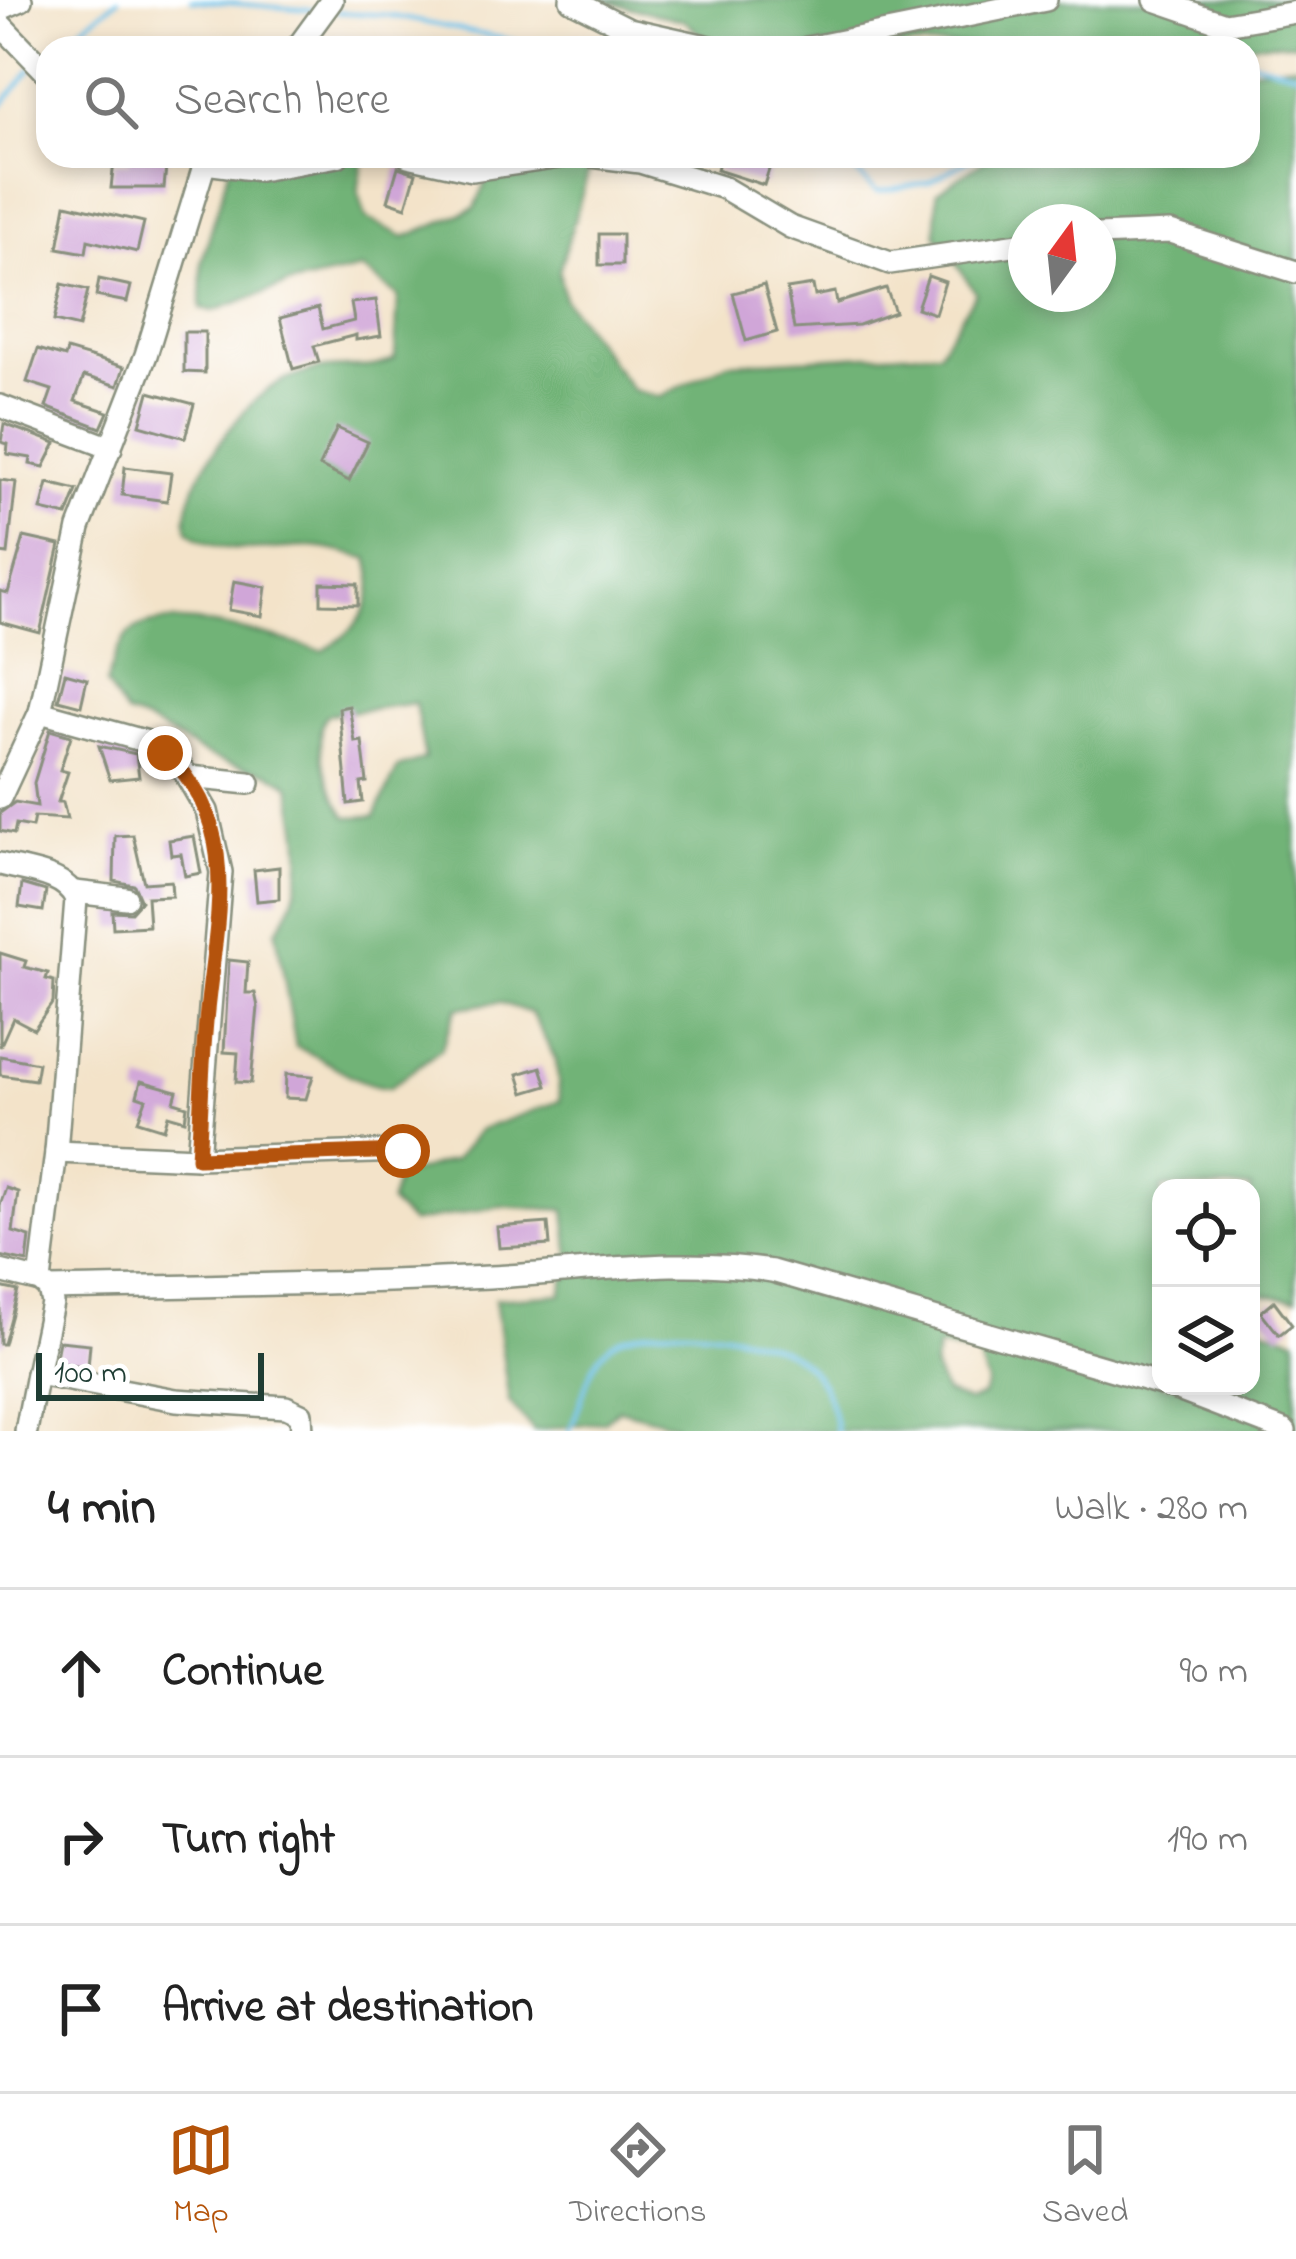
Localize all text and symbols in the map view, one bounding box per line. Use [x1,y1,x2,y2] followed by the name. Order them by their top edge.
[36,36,1260,168] search box
[78,69,144,135] icon: search
[174,69,390,135] text: Search here
[1008,204,1116,312] north arrow
[138,726,192,780] route end
[376,1124,430,1178] route start
[1152,1179,1260,1395] map controls
[1152,1179,1260,1287] button: locate
[1152,1287,1260,1395] button: layers
[36,1347,264,1400] scale bar
[54,1350,127,1398] text: 100 m
[48,1472,156,1547] text: 4 min
[1054,1481,1248,1538] text: Walk · 280 m
[48,1640,114,1706] icon: ahead
[162,1640,323,1706] text: Continue
[1179,1644,1248,1701] text: 90 m
[48,1808,114,1874] icon: right
[162,1808,335,1874] text: Turn right
[1167,1812,1248,1869] text: 190 m
[48,1976,114,2042] icon: arrive
[162,1976,533,2042] text: Arrive at destination
[168,2117,234,2237] tab: Map
[569,2117,707,2237] tab: Directions
[1042,2117,1128,2237] tab: Saved

